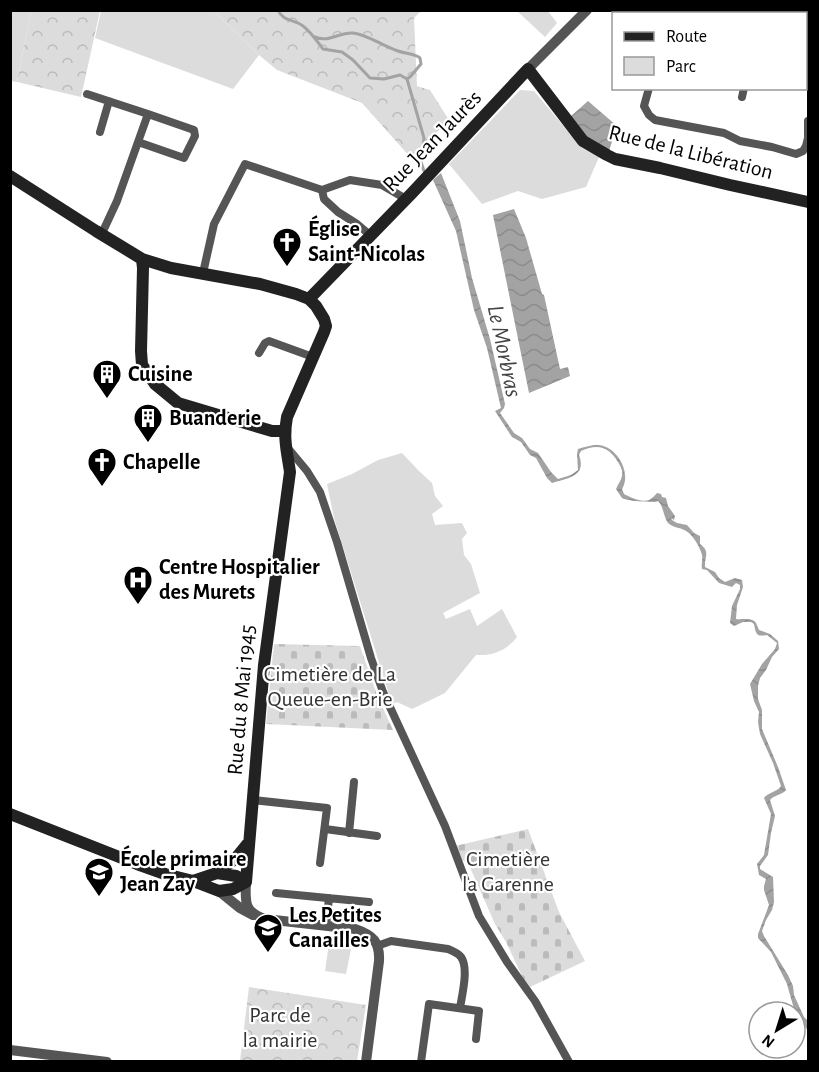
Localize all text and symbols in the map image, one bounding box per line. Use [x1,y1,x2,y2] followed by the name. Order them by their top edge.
[612,12,807,90] legend
[666,28,707,46] text: Route
[666,58,696,76] text: Parc
[379,86,485,196] street label: Rue Jean Jaurès
[607,121,775,183] street label: Rue de la Libération
[308,215,425,265] place label: Église Saint-Nicolas
[271,226,303,268] church icon: Église Saint-Nicolas
[483,303,526,400] water label: Le Morbras
[91,358,123,400] building icon: Cuisine
[128,363,193,385] place label: Cuisine
[132,402,164,444] building icon: Buanderie
[169,407,261,429] place label: Buanderie
[86,446,118,488] church icon: Chapelle
[123,451,200,473] place label: Chapelle
[159,556,320,603] place label: Centre Hospitalier des Murets
[122,564,154,606] hospital icon: Centre Hospitalier des Murets
[223,624,259,776] street label: Rue du 8 Mai 1945
[264,663,396,710] park label: Cimetière de La Queue-en-Brie
[120,845,246,896] place label: École primaire Jean Zay
[462,848,554,895] park label: Cimetière la Garenne
[83,856,115,898] school or university icon: École primaire Jean Zay
[289,904,382,951] place label: Les Petites Canailles
[252,912,284,954] school or university icon: Les Petites Canailles
[747,1000,807,1060] north arrow
[243,1004,317,1051] park label: Parc de la mairie
[759,1031,778,1051] text: N

